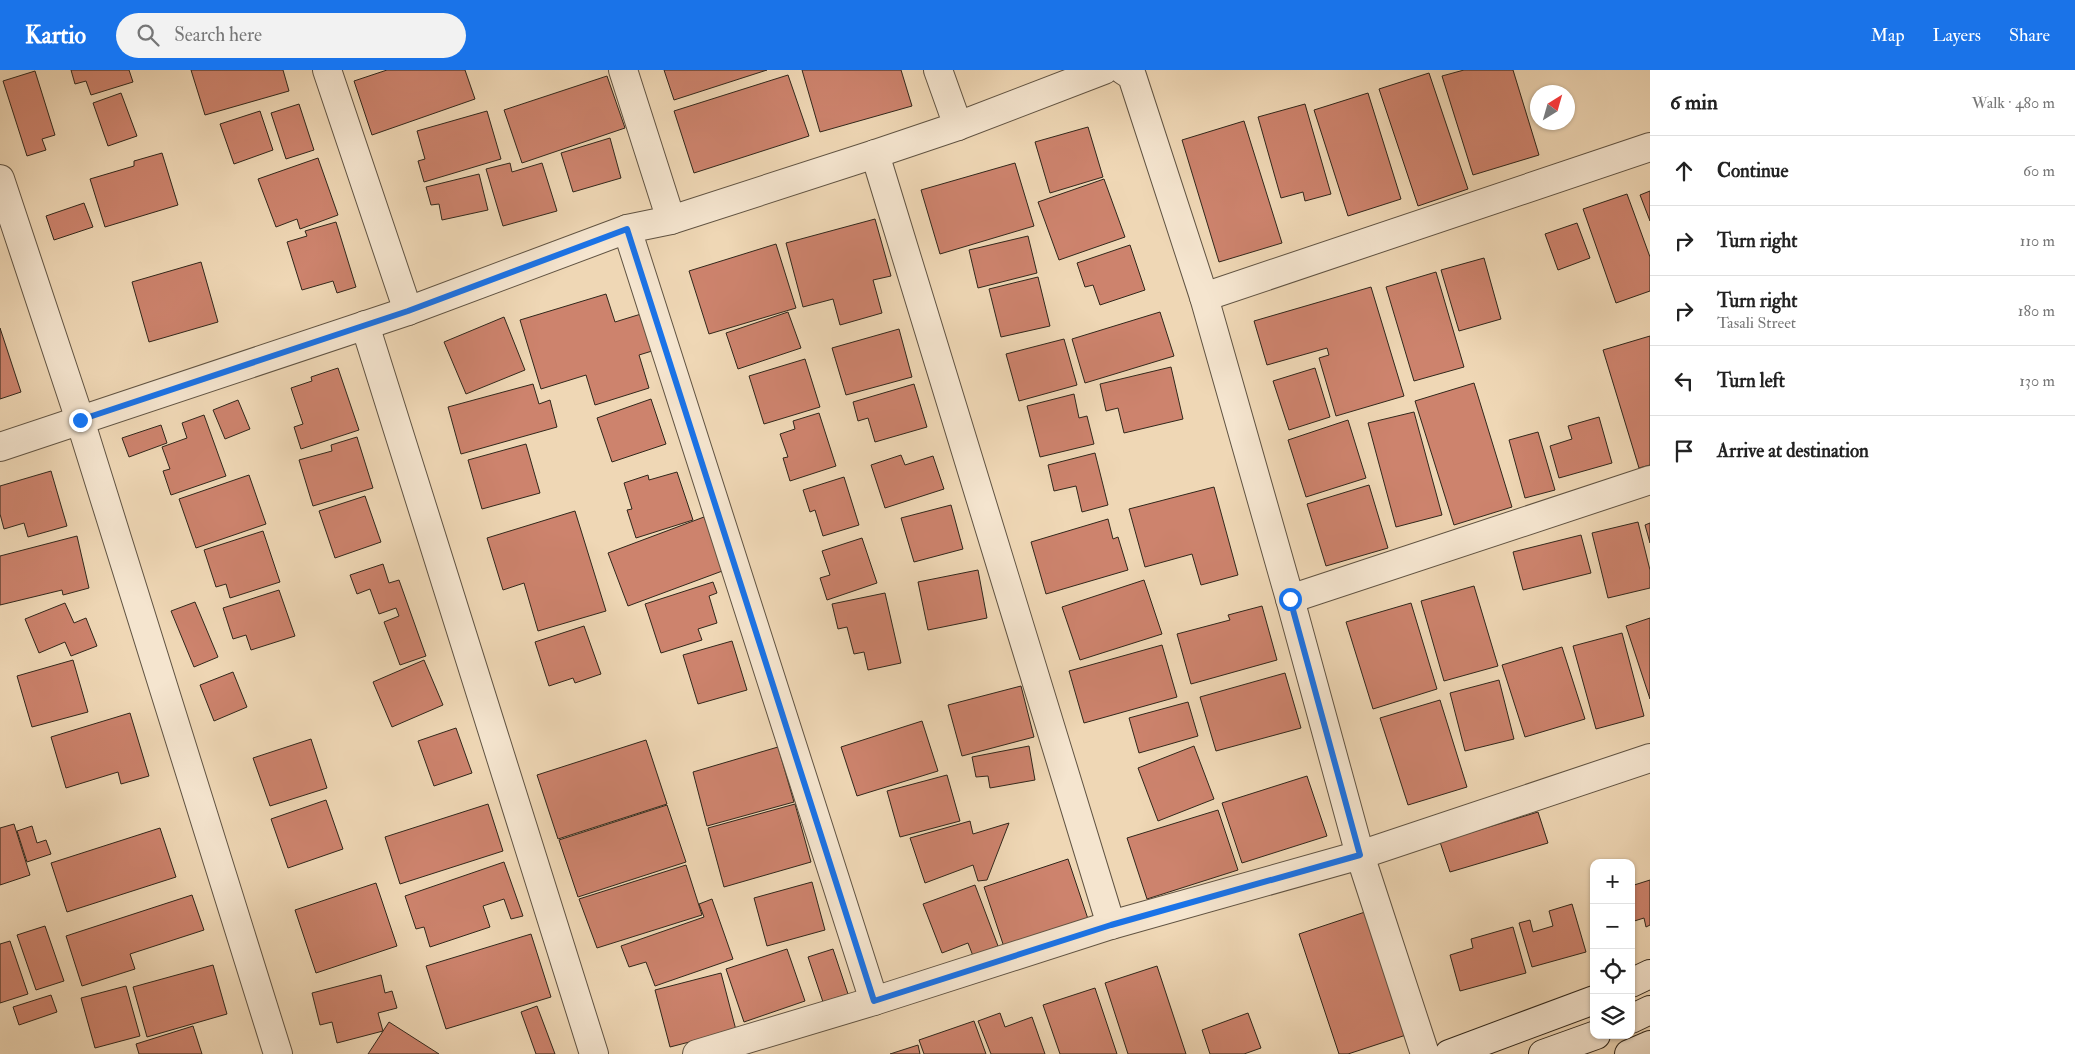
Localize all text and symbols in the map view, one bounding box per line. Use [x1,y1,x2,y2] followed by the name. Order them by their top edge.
[116,13,466,58] search box
[25,20,86,51] text: Kartio
[134,21,162,49] icon: search
[174,23,262,47] text: Search here
[1871,24,1905,47] text: Map
[1933,24,1981,47] text: Layers
[2009,24,2050,47] text: Share
[1530,85,1575,130] north arrow
[1670,89,1718,116] text: 6 min
[1972,93,2055,113] text: Walk · 480 m
[1670,157,1698,185] icon: ahead
[1717,159,1788,183] text: Continue
[2023,161,2055,181] text: 60 m
[1670,227,1698,255] icon: right
[1717,229,1797,253] text: Turn right
[2020,231,2055,251] text: 110 m
[1717,289,1797,313] text: Turn right
[1670,297,1698,325] icon: right
[2018,301,2055,321] text: 180 m
[1717,313,1796,333] text: Tasali Street
[1670,367,1698,395] icon: left
[1717,369,1785,393] text: Turn left
[2019,371,2055,391] text: 130 m
[69,409,92,432] route end
[1670,437,1698,465] icon: arrive
[1717,439,1869,463] text: Arrive at destination
[1279,588,1302,611] route start
[1590,859,1635,1039] map controls
[1590,859,1635,904] button: +
[1590,904,1635,949] button: −
[1590,949,1635,994] button: locate
[1590,994,1635,1039] button: layers

